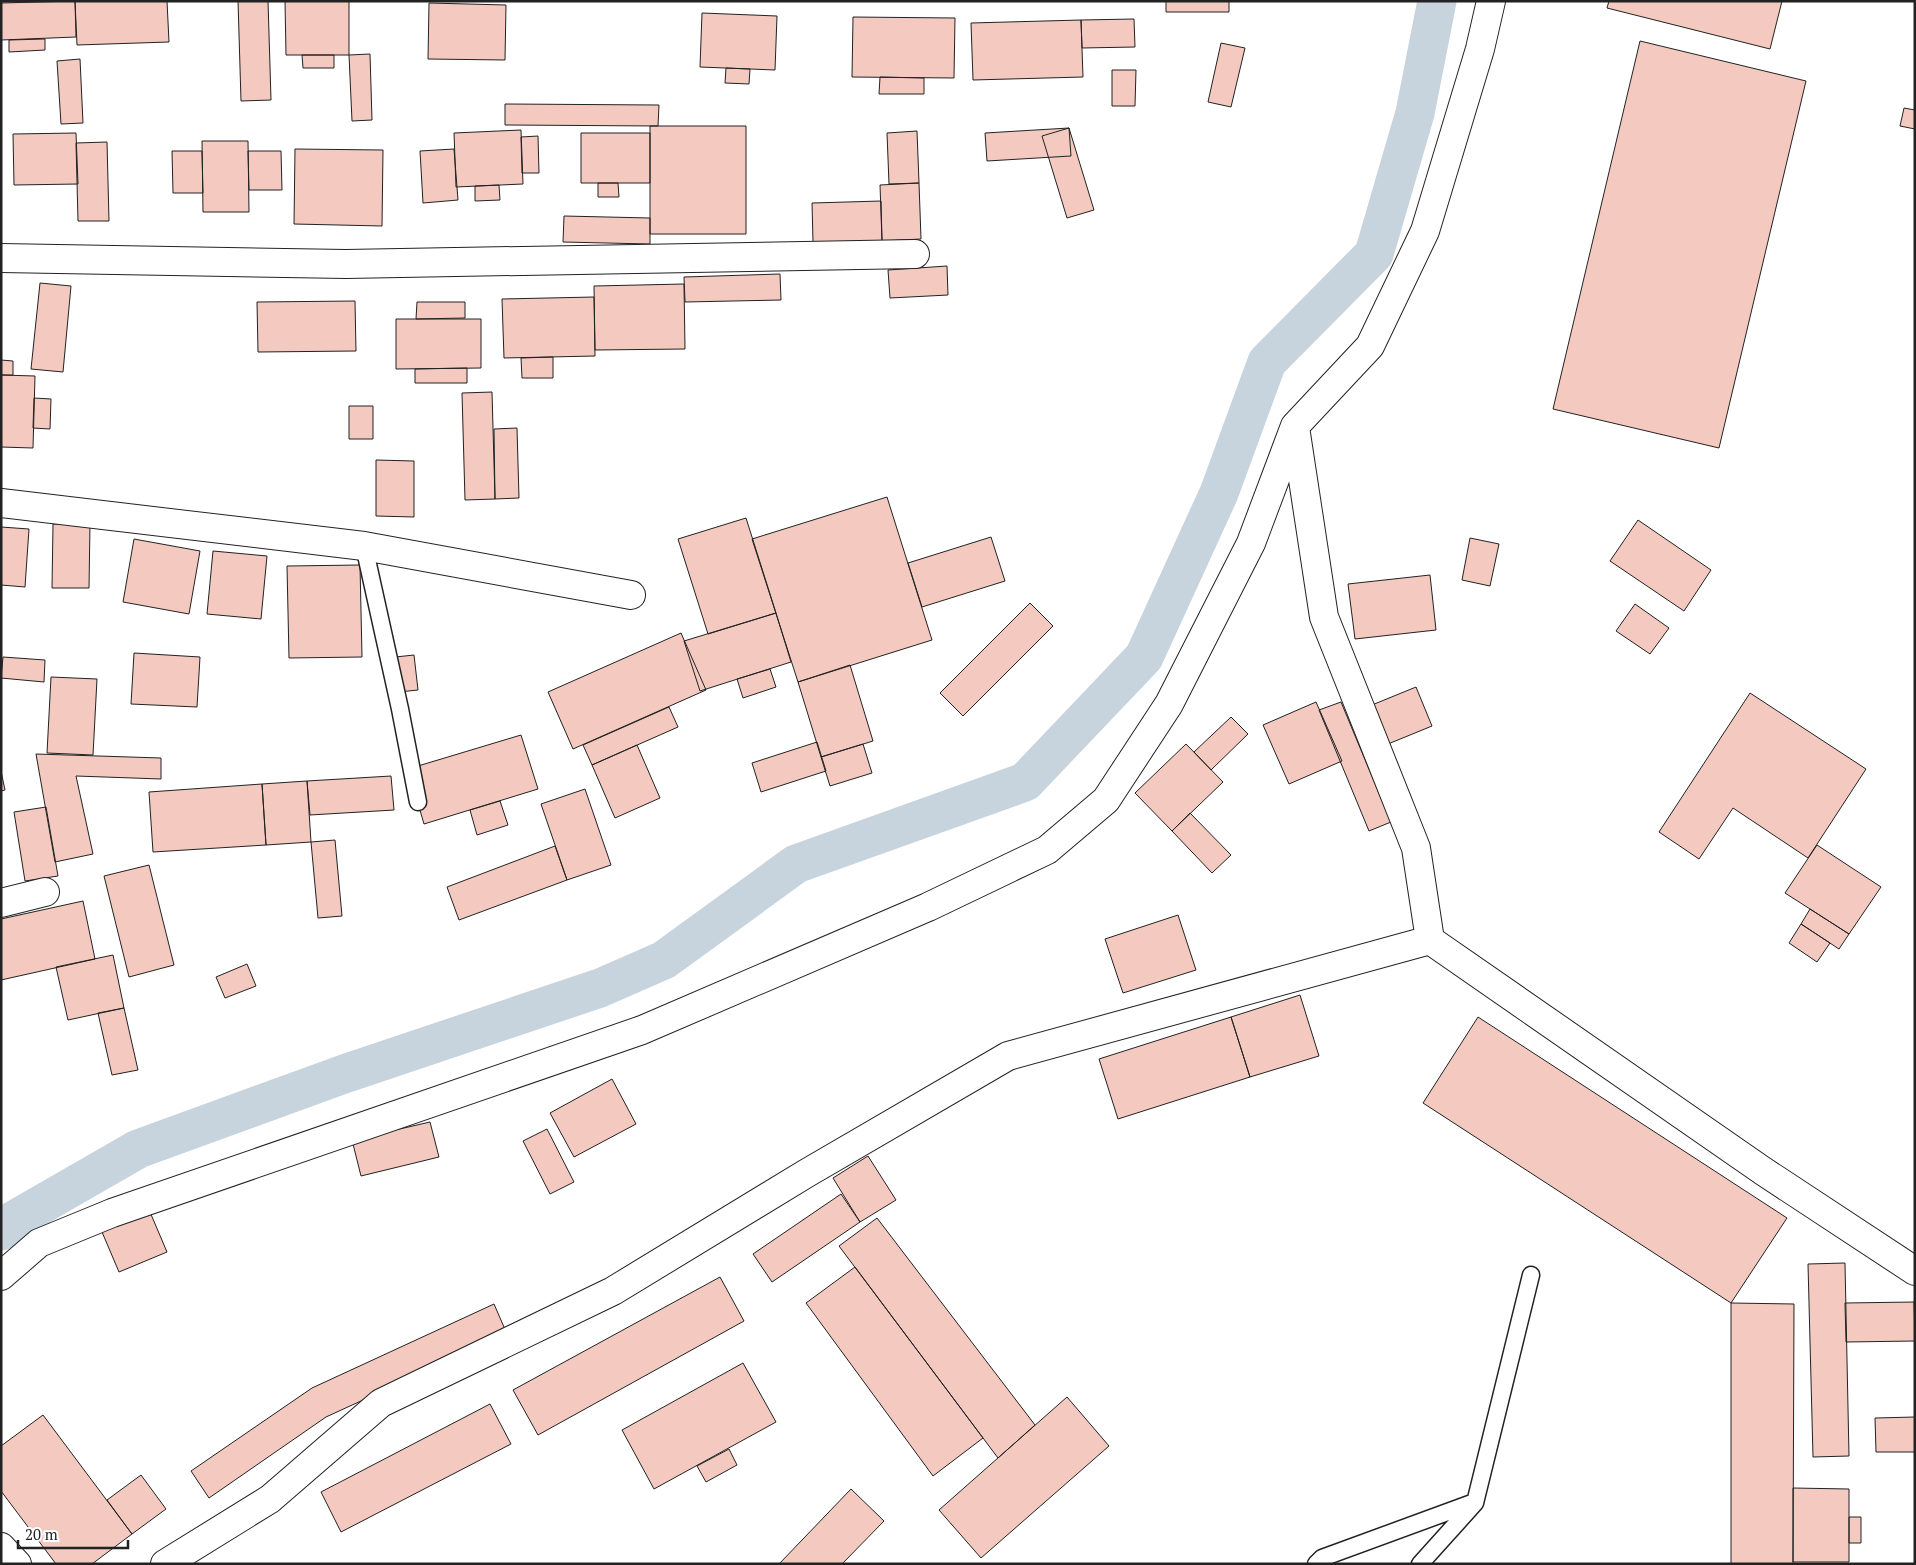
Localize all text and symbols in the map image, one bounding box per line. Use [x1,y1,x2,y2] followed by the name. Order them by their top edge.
[18,1518,128,1550] scale bar
[25,1524,58,1544] text: 20 m

